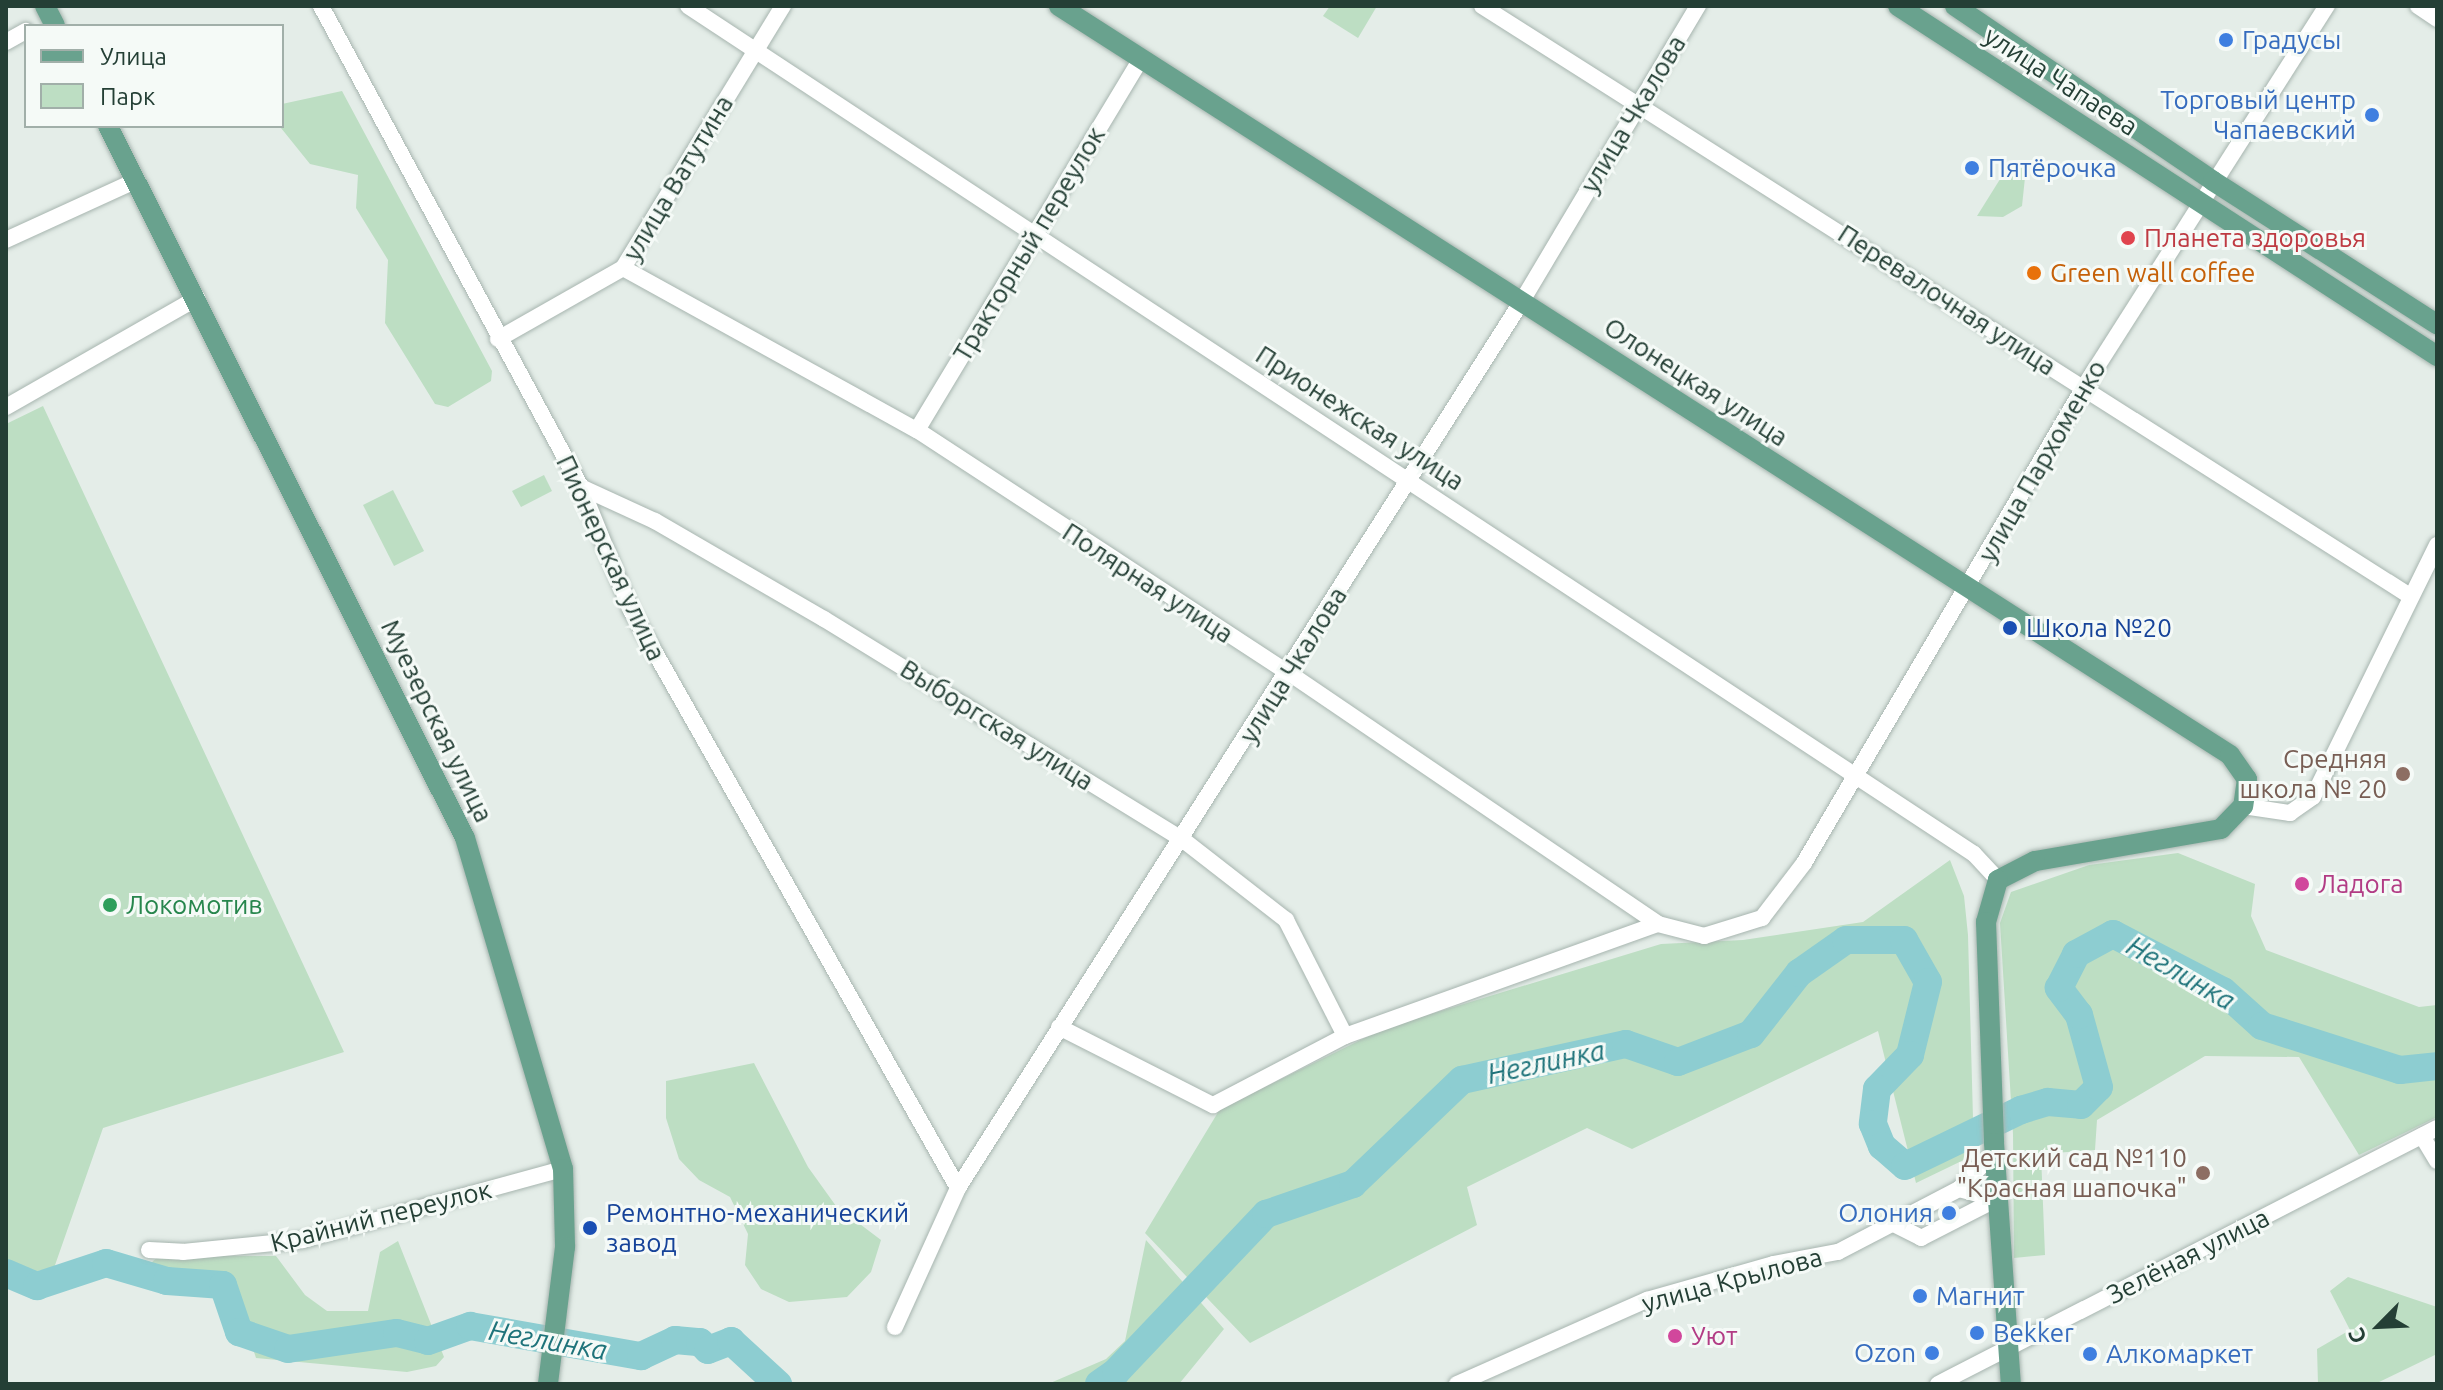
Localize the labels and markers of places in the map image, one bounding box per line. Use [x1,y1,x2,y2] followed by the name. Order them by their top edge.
[2242,24,2341,56] place label: Градусы
[2217,31,2235,49] marker: Градусы
[2160,84,2356,146] place label: Торговый центр Чапаевский
[2363,106,2381,124] marker: Торговый центр Чапаевский
[1988,152,2117,184] place label: Пятёрочка
[1963,159,1981,177] marker: Пятёрочка
[2144,222,2366,254] place label: Планета здоровья
[2119,229,2137,247] marker: Планета здоровья
[2050,257,2255,289] place label: Green wall coffee
[2025,264,2043,282] marker: Green wall coffee
[2026,612,2172,644] place label: Школа №20
[2001,619,2019,637] marker: Школа №20
[2239,743,2387,804] place label: Средняя школа № 20
[2394,765,2412,783] marker: Средняя школа № 20
[2318,868,2404,900] place label: Ладога
[2293,875,2311,893] marker: Ладога
[126,889,263,921] place label: Локомотив
[101,896,119,914] marker: Локомотив
[1957,1142,2187,1204] place label: Детский сад №110 "Красная шапочка"
[2194,1164,2212,1182] marker: Детский сад №110 "Красная шапочка"
[606,1197,909,1258] place label: Ремонтно-механический завод
[1838,1197,1933,1229] place label: Олония
[1940,1204,1958,1222] marker: Олония
[581,1219,599,1237] marker: Ремонтно-механический завод
[1936,1280,2025,1312] place label: Магнит
[1911,1287,1929,1305] marker: Магнит
[1993,1317,2074,1349] place label: Bekker
[1691,1320,1738,1352] place label: Уют
[1968,1324,1986,1342] marker: Bekker
[1666,1327,1684,1345] marker: Уют
[1854,1337,1916,1369] place label: Ozon
[2106,1338,2253,1370] place label: Алкомаркет
[1923,1344,1941,1362] marker: Ozon
[2081,1345,2099,1363] marker: Алкомаркет

